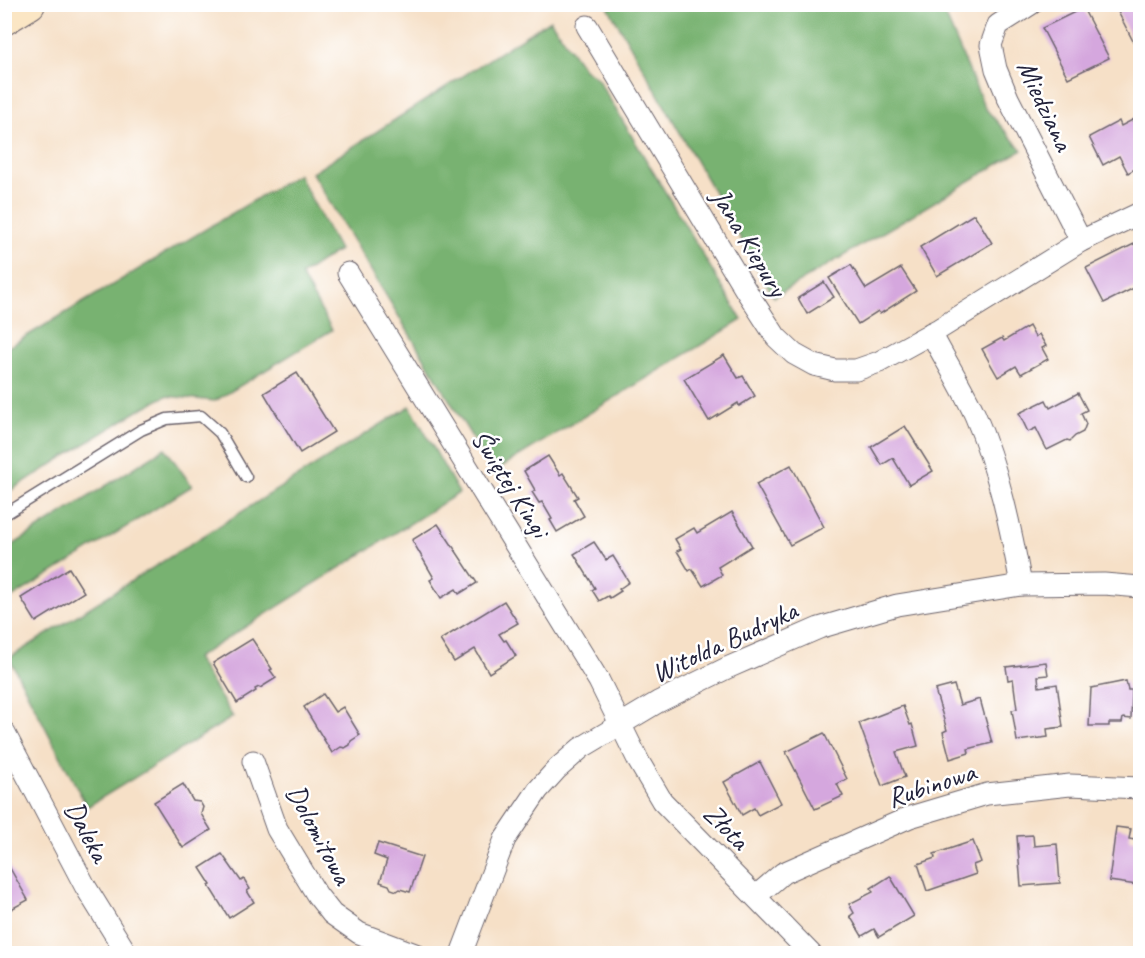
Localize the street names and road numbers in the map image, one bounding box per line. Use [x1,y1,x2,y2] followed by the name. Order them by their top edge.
[1009,54,1082,158] street label: Miedziana
[703,180,797,305] street label: Jana Kiepury
[464,423,559,547] street label: Świętej Kingi
[646,592,804,690] street label: Witolda Budryka
[883,753,981,815] street label: Rubinowa
[279,778,361,892] street label: Dolomitowa
[57,795,119,870] street label: Daleka
[696,796,758,858] street label: Złota

